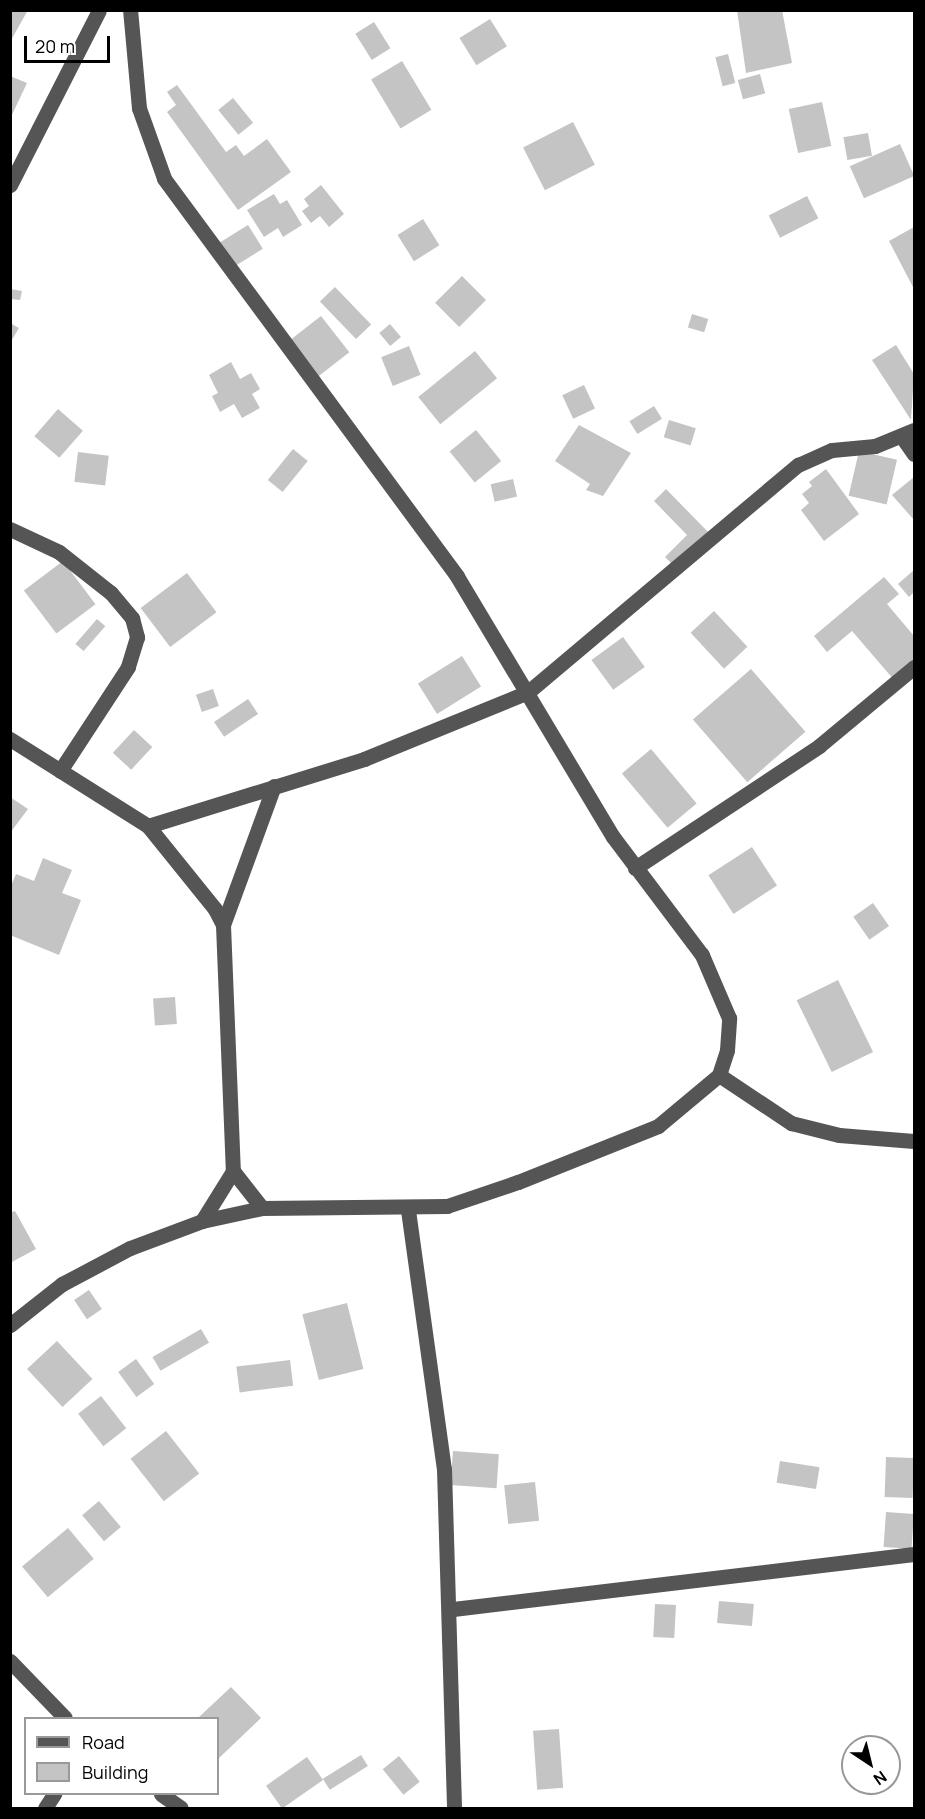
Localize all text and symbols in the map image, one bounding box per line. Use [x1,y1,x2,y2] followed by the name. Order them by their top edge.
[27,24,112,62] scale bar
[35,34,75,58] text: 20 m
[24,1717,219,1795] legend
[82,1730,125,1754] text: Road
[841,1735,901,1795] north arrow
[82,1760,148,1784] text: Building
[869,1766,891,1790] text: N

